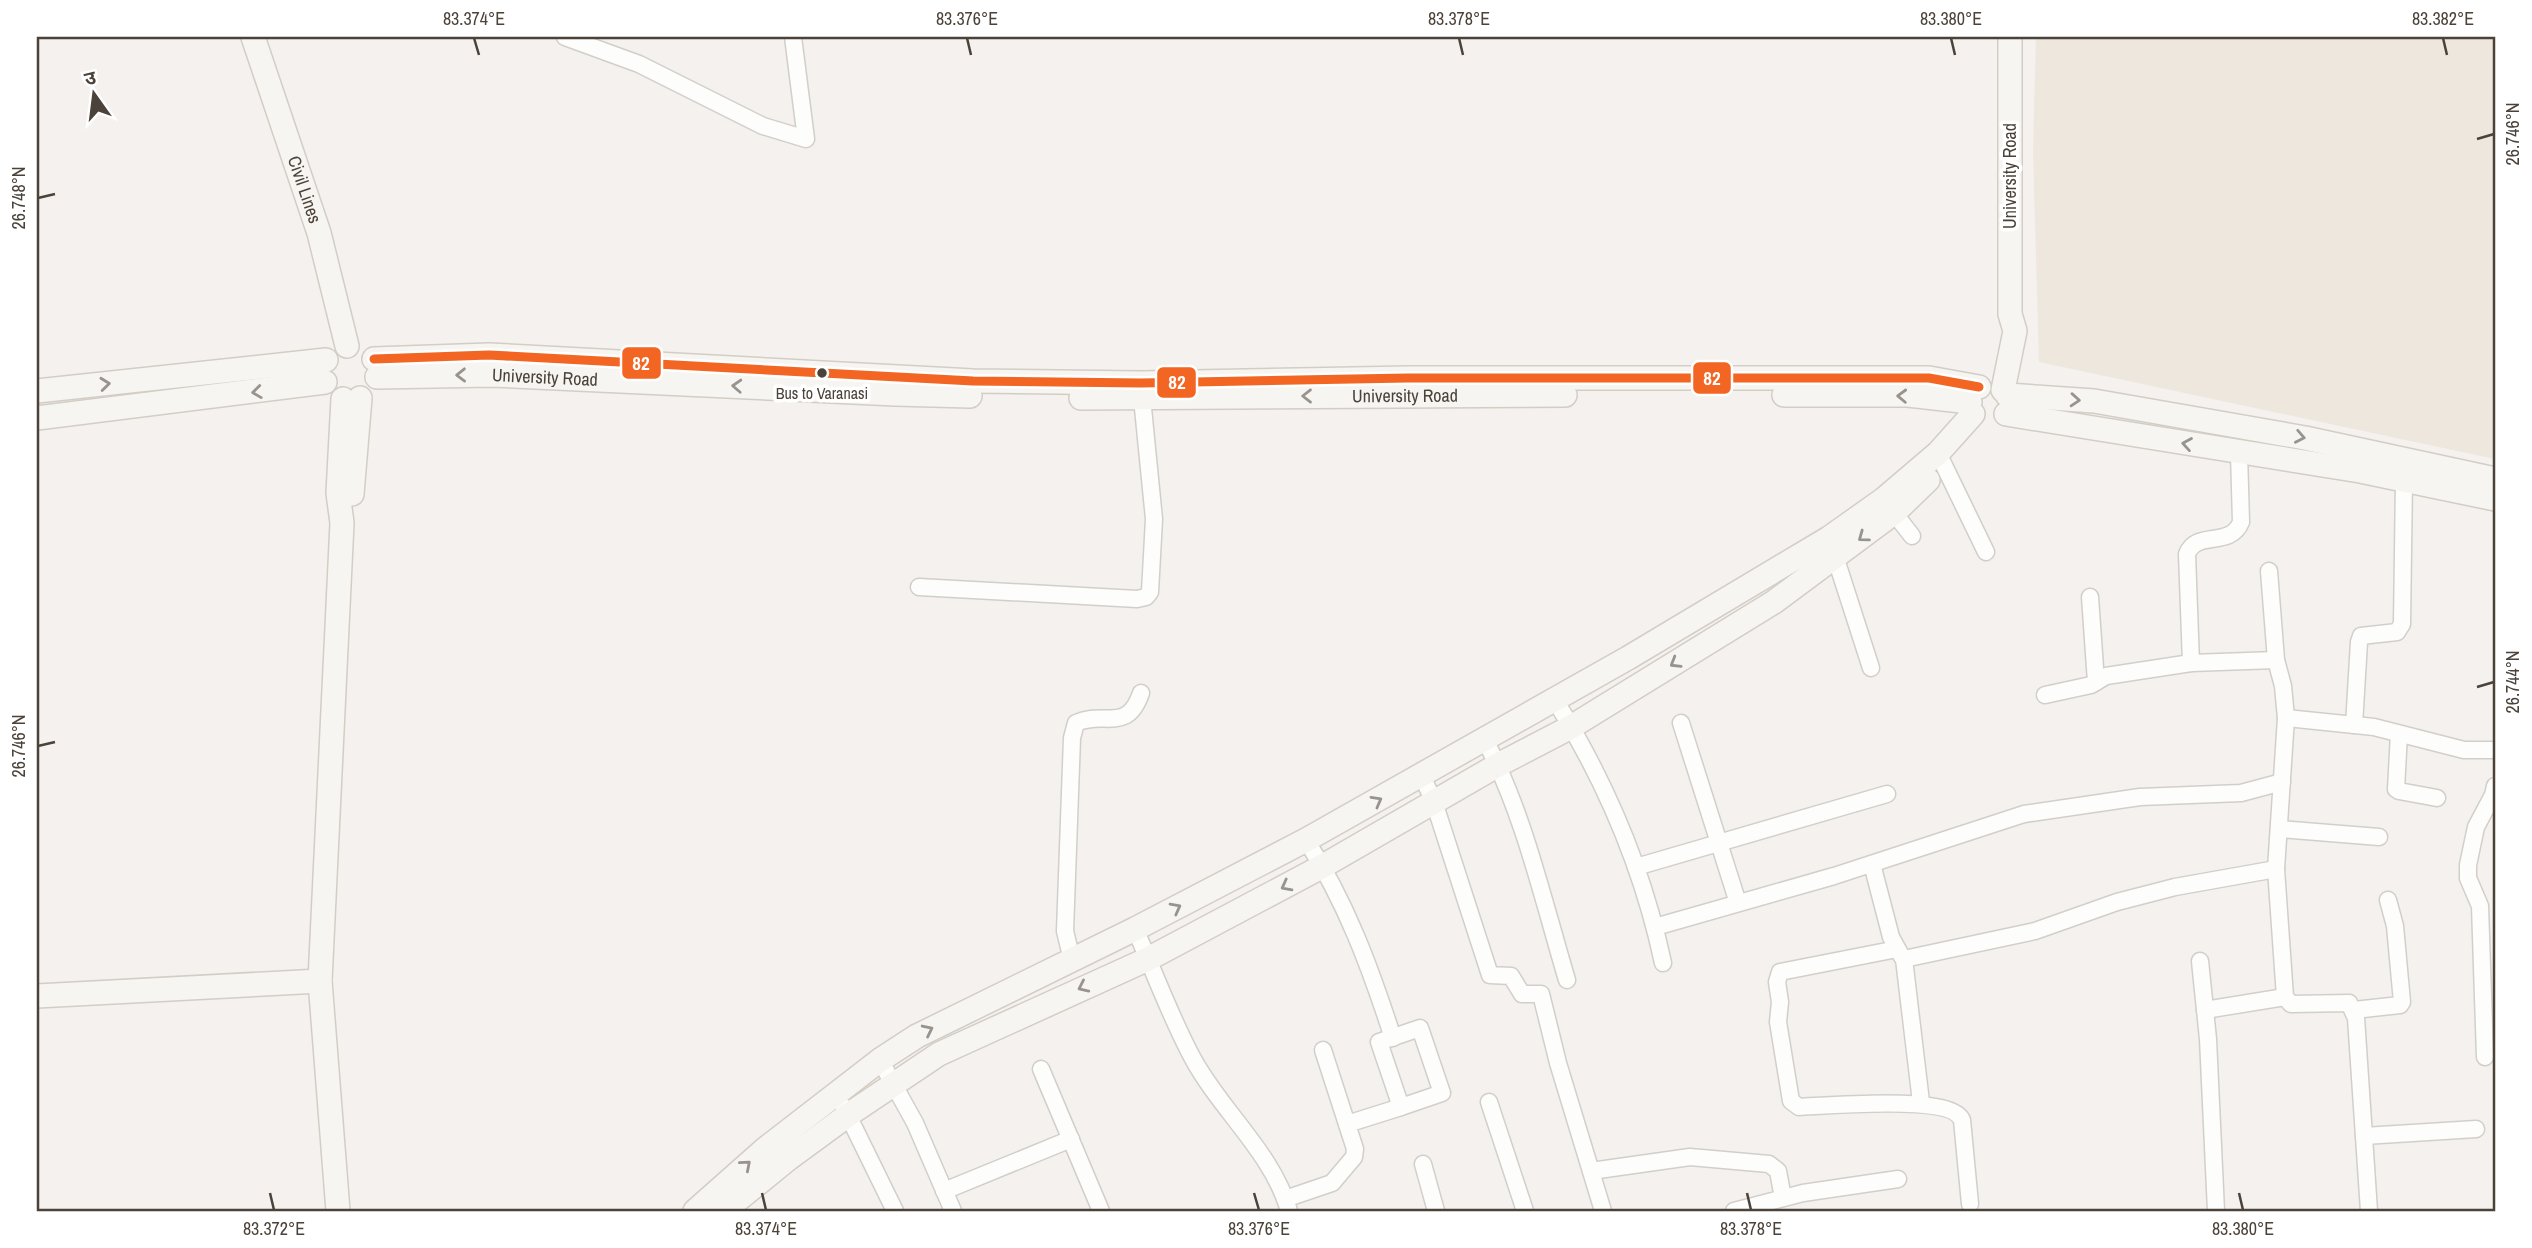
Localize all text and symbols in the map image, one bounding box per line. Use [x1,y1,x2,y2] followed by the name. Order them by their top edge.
[443,6,505,31] text: 83.374°E
[936,6,998,31] text: 83.376°E
[1428,6,1490,31] text: 83.378°E
[1920,6,1982,31] text: 83.380°E
[2412,6,2474,31] text: 83.382°E
[60,60,130,130] north arrow
[81,63,99,91] text: उ
[2500,103,2525,166] text: 26.746°N
[1997,123,2022,229] street label: University Road
[282,152,328,226] street label: Civil Lines
[6,167,31,230] text: 26.748°N
[621,346,662,380] line badge: 82
[632,350,650,376] text: 82
[1692,361,1732,395] line badge: 82
[491,362,598,392] street label: University Road
[1703,365,1721,391] text: 82
[815,366,829,380] marker: Bus to Varanasi
[1156,366,1197,399] line badge: 82
[455,368,466,383] one-way arrow
[1168,369,1186,395] text: 82
[99,377,110,392] one-way arrow
[731,379,742,394] one-way arrow
[776,382,868,404] place label: Bus to Varanasi
[1352,383,1458,408] street label: University Road
[251,384,263,399] one-way arrow
[1301,388,1312,404] one-way arrow
[1896,388,1907,403] one-way arrow
[2070,392,2081,407] one-way arrow
[2294,429,2306,444] one-way arrow
[2181,437,2193,452] one-way arrow
[1859,529,1871,541] one-way arrow
[2500,651,2525,714] text: 26.744°N
[1669,655,1682,668] one-way arrow
[6,715,31,778] text: 26.746°N
[1369,796,1382,809] one-way arrow
[1281,877,1293,891] one-way arrow
[1169,902,1181,916] one-way arrow
[1077,979,1090,993] one-way arrow
[921,1025,933,1039] one-way arrow
[737,1161,750,1173] one-way arrow
[243,1216,305,1241] text: 83.372°E
[735,1216,797,1241] text: 83.374°E
[1228,1216,1290,1241] text: 83.376°E
[1720,1216,1782,1241] text: 83.378°E
[2212,1216,2274,1241] text: 83.380°E

